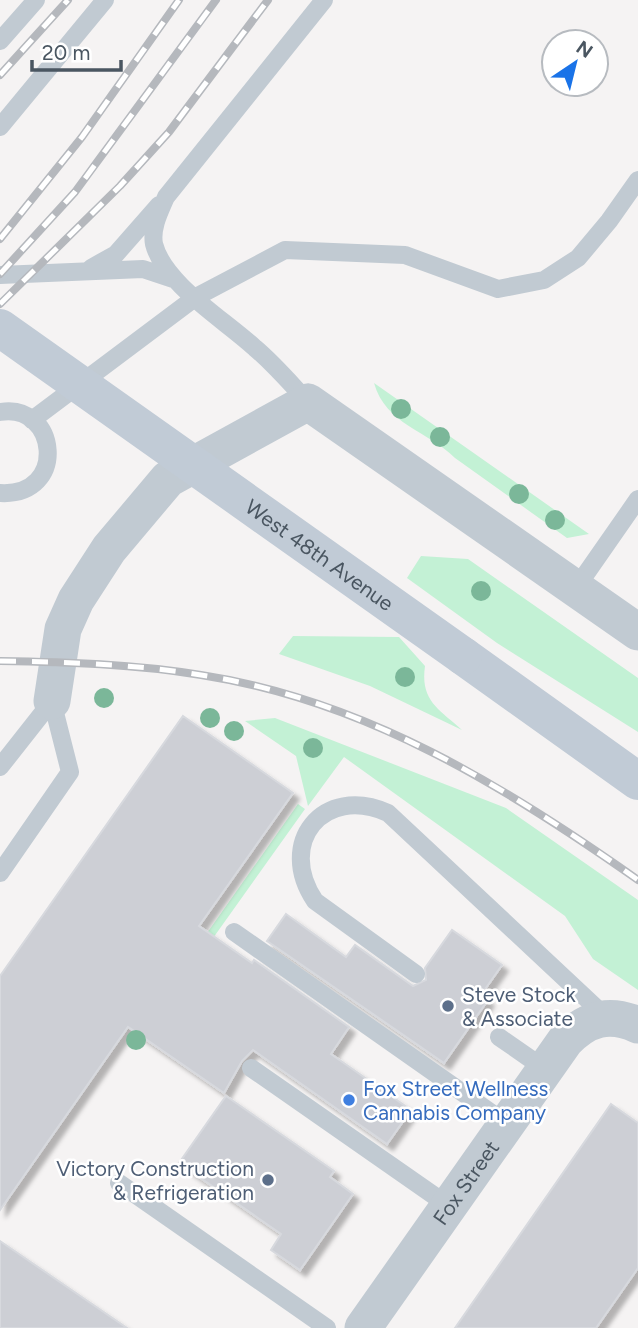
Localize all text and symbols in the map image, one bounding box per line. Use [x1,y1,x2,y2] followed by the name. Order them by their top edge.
[32,28,121,72] scale bar
[540,28,610,98] north arrow
[572,36,597,63] text: N
[42,40,90,65] text: 20 m
[241,494,399,616] street label: West 48th Avenue
[462,982,577,1031] place label: Steve Stock & Associate
[440,998,456,1014] marker: Steve Stock & Associate
[363,1076,548,1125] place label: Fox Street Wellness Cannabis Company
[341,1092,357,1108] marker: Fox Street Wellness Cannabis Company
[427,1135,504,1229] street label: Fox Street
[56,1156,254,1205] place label: Victory Construction & Refrigeration
[260,1172,276,1188] marker: Victory Construction & Refrigeration

